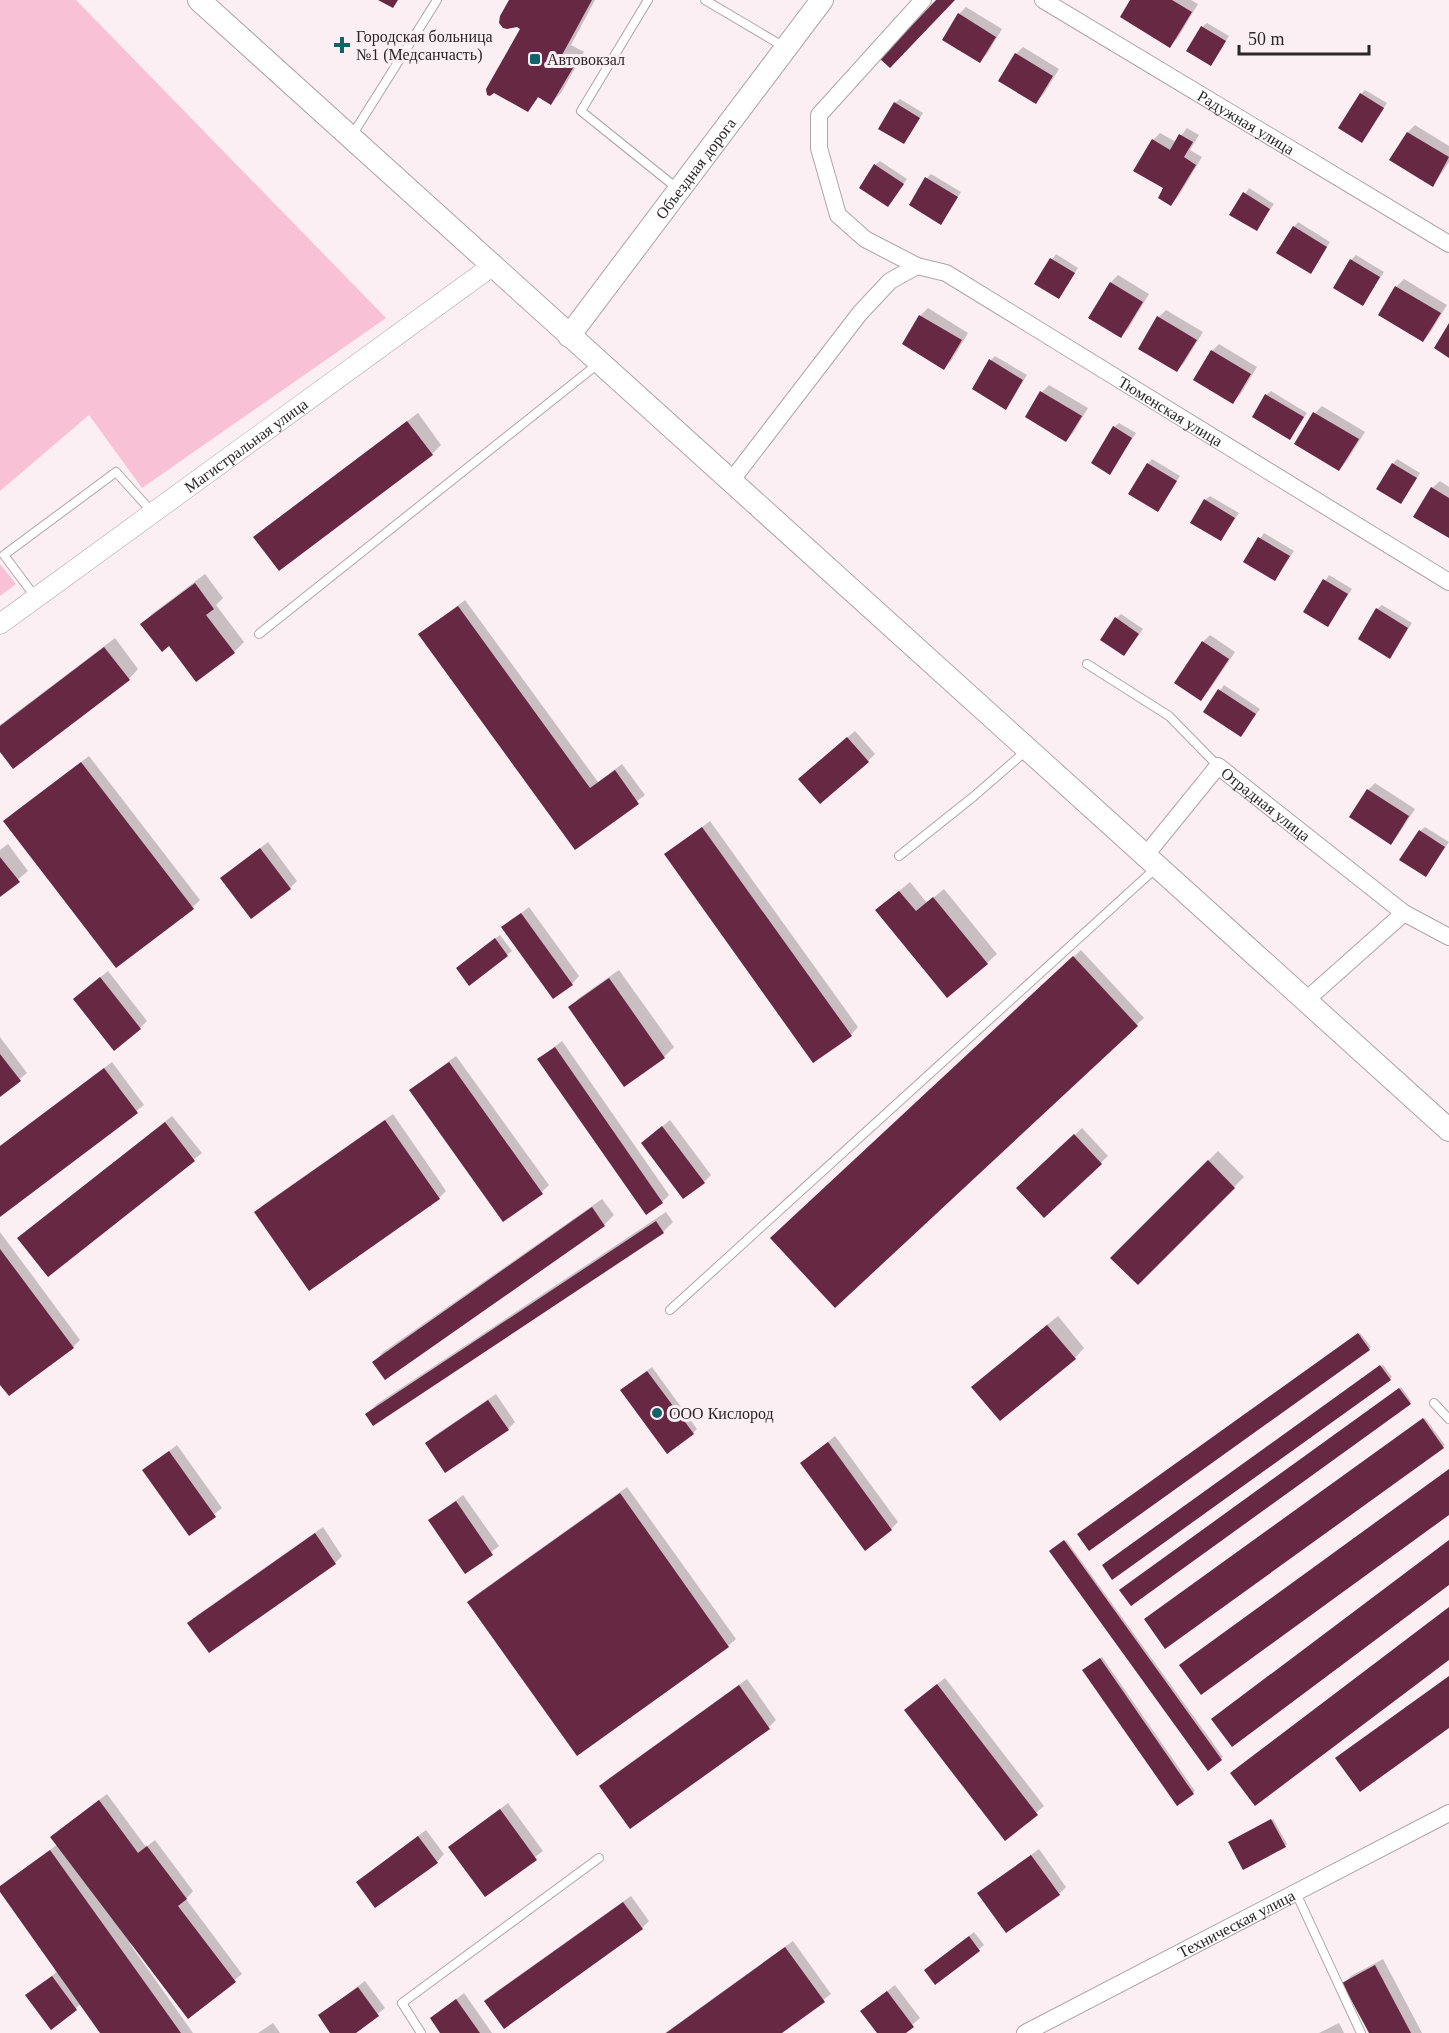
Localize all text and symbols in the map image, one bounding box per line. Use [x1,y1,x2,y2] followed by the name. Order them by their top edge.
[1239,18,1370,56] scale bar
[356,28,493,64] place label: Городская больница №1 (Медсанчасть)
[1248,29,1285,49] text: 50 m
[333,36,351,54] marker: Городская больница №1 (Медсанчасть)
[547,51,625,68] place label: Автовокзал
[528,52,542,66] marker: Автовокзал
[1195,87,1297,158] street label: Радужная улица
[652,114,739,222] street label: Объездная дорога
[1115,373,1226,449] street label: Тюменская улица
[181,395,311,496] street label: Магистральная улица
[1218,764,1314,844] street label: Отрадная улица
[669,1405,774,1423] place label: ООО Кислород
[650,1406,664,1420] marker: ООО Кислород
[1175,1886,1298,1961] street label: Техническая улица

